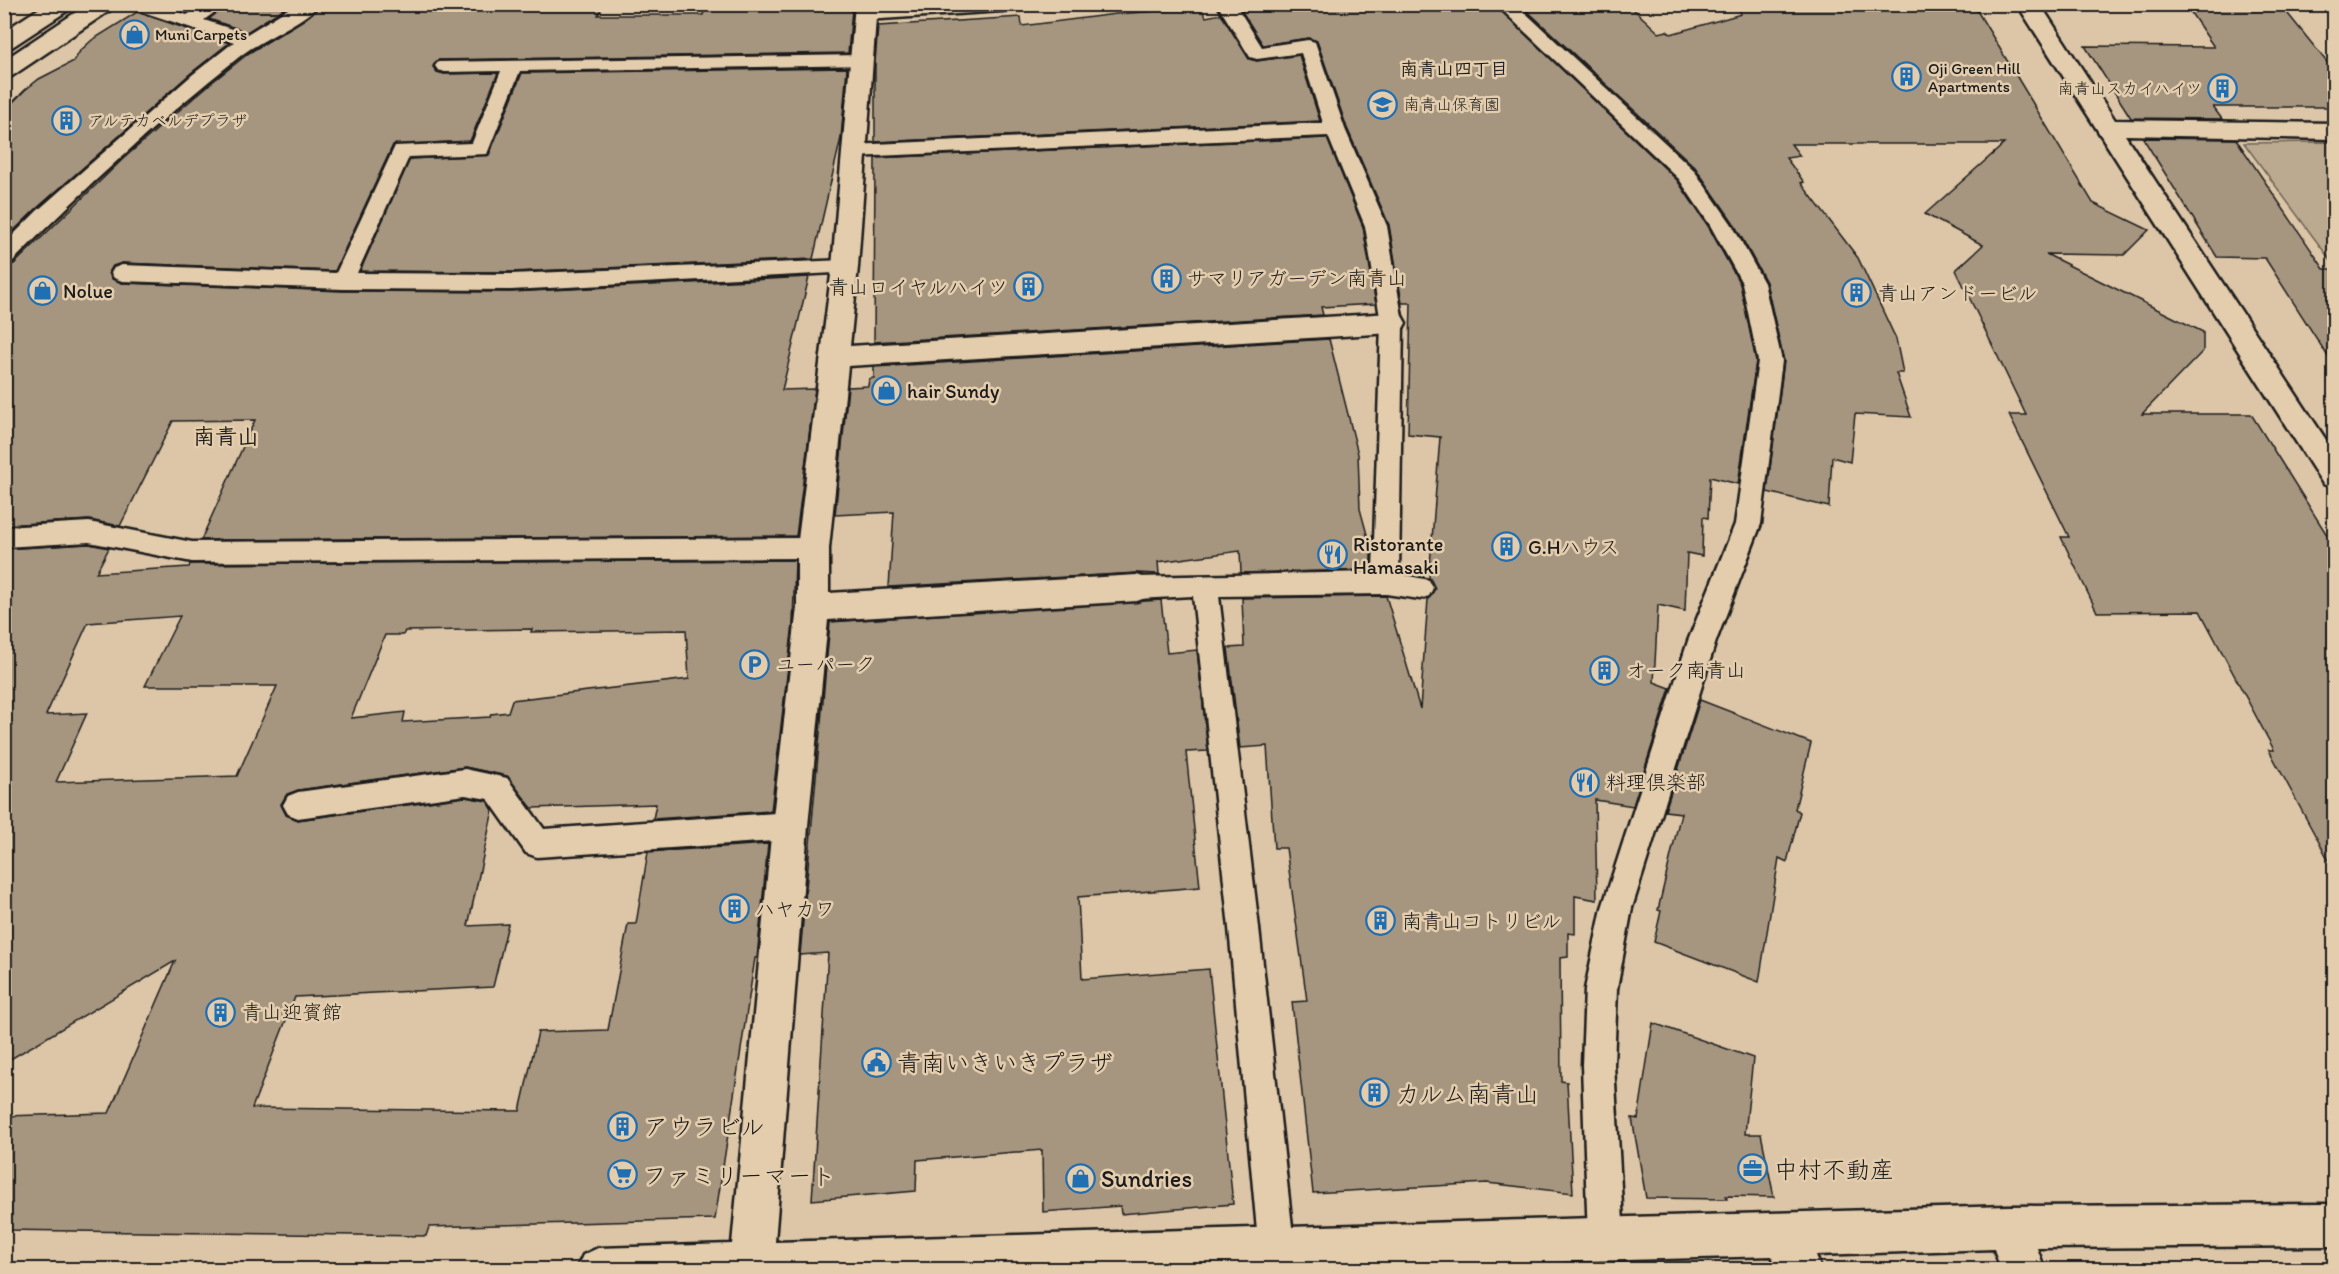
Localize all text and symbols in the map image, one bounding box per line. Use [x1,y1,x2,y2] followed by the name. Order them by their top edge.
[118,18,150,50] shop icon: Muni Carpets
[155,25,247,44] place label: Muni Carpets
[1400,58,1508,80] district label: 南青山四丁目
[1928,59,2021,96] place label: Oji Green Hill Apartments
[1891,61,1923,93] building icon: Oji Green Hill Apartments
[2207,72,2239,104] building icon: 南青山スカイハイツ
[2058,79,2202,98] place label: 南青山スカイハイツ
[1367,88,1399,120] school or university icon: 南青山保育園
[1404,95,1500,114] place label: 南青山保育園
[51,104,83,136] building icon: アルテカベルデプラザ
[88,111,247,130] place label: アルテカベルデプラザ
[1150,262,1182,294] building icon: サマリアガーデン南青山
[1187,266,1407,290] place label: サマリアガーデン南青山
[1013,271,1045,303] building icon: 青山ロイヤルハイツ
[26,275,58,307] shop icon: Nolue
[828,275,1008,299] place label: 青山ロイヤルハイツ
[1841,277,1873,309] building icon: 青山アンドービル
[63,279,113,303] place label: Nolue
[1878,281,2038,305] place label: 青山アンドービル
[870,375,902,407] shop icon: hair Sundy
[907,379,1000,403] place label: hair Sundy
[193,423,259,450] district label: 南青山
[1491,531,1523,563] building icon: G.Hハウス
[1353,532,1443,579] place label: Ristorante Hamasaki
[1528,535,1619,559] place label: G.Hハウス
[1316,539,1348,571] restaurant icon: Ristorante Hamasaki
[739,648,771,680] parking icon: ユーパーク
[776,652,875,676] place label: ユーパーク
[1589,654,1621,686] building icon: オーク南青山
[1626,658,1746,682] place label: オーク南青山
[1569,766,1601,798] restaurant icon: 料理倶楽部
[1606,770,1706,794] place label: 料理倶楽部
[718,893,750,925] building icon: ハヤカワ
[755,897,835,921] place label: ハヤカワ
[1365,905,1397,937] building icon: 南青山コトリビル
[1402,909,1562,933] place label: 南青山コトリビル
[205,996,237,1028] building icon: 青山迎賓館
[242,1000,342,1024] place label: 青山迎賓館
[860,1046,892,1078] public building icon: 青南いきいきプラザ
[897,1048,1113,1077] place label: 青南いきいきプラザ
[1359,1077,1391,1109] building icon: カルム南青山
[1396,1079,1539,1108] place label: カルム南青山
[607,1110,639,1142] building icon: アウラビル
[644,1112,764,1141] place label: アウラビル
[1737,1153,1769,1185] office icon: 中村不動産
[1774,1155,1894,1184] place label: 中村不動産
[606,1159,638,1191] supermarket icon: ファミリーマート
[643,1161,835,1190] place label: ファミリーマート
[1064,1162,1096,1194] shop icon: Sundries
[1101,1164,1192,1193] place label: Sundries

